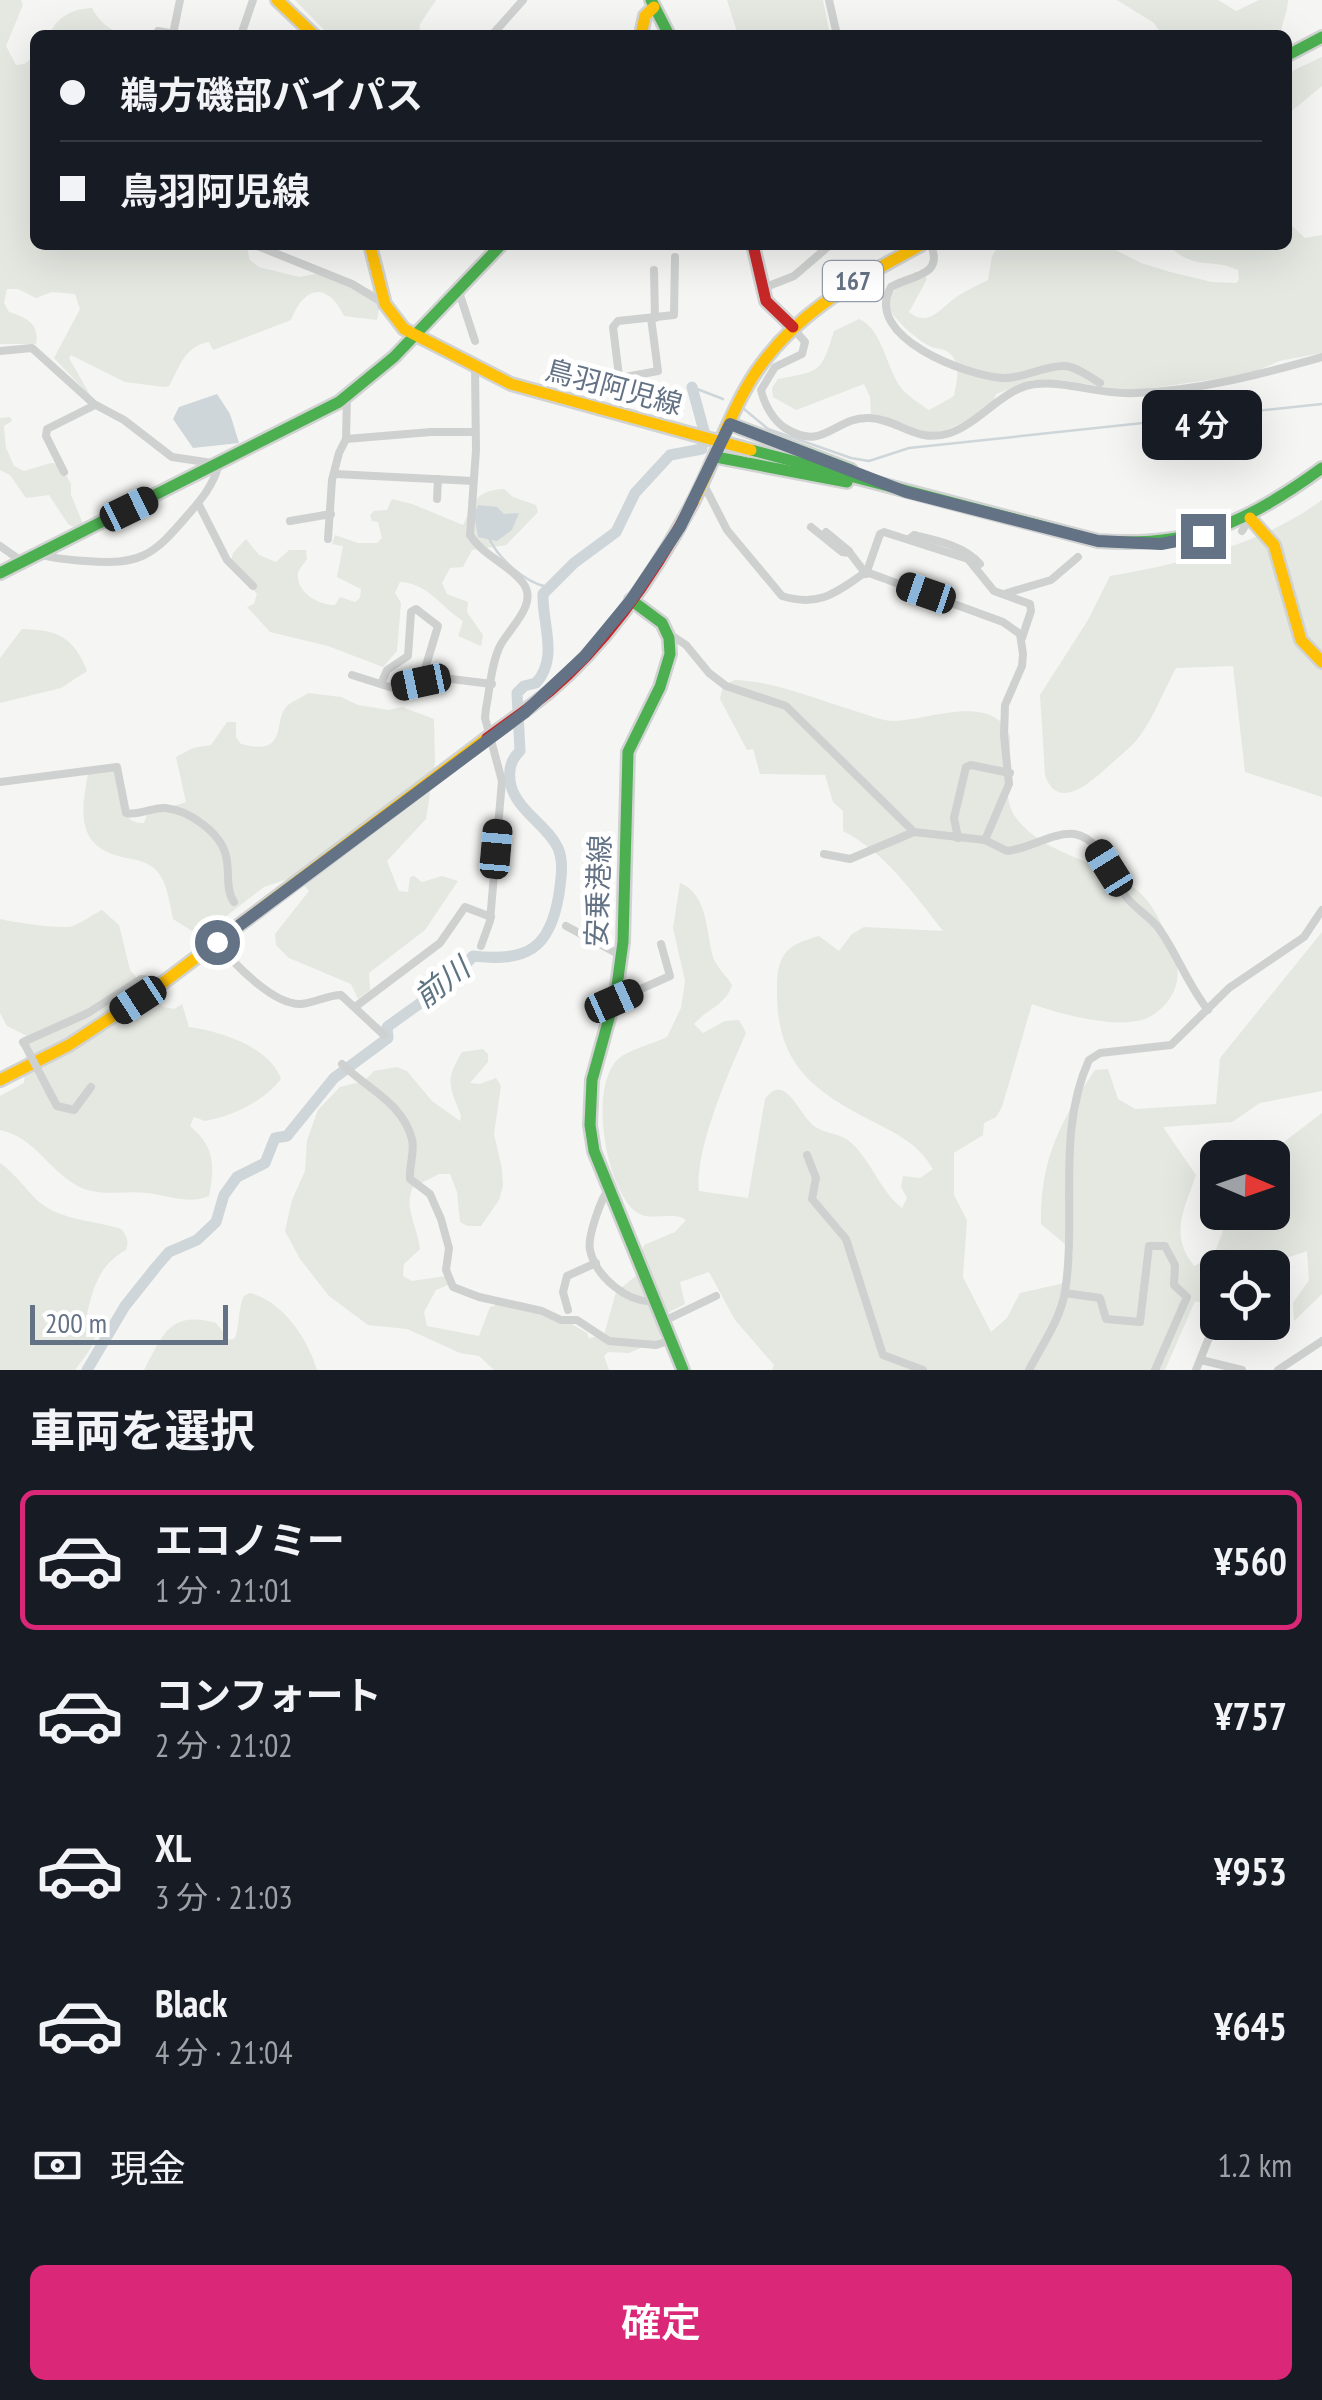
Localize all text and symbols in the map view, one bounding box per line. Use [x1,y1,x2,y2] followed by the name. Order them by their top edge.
[120,70,423,119] text: 鵜方磯部バイパス
[120,166,310,215] text: 鳥羽阿児線
[823,261,883,301] road number: 167
[542,351,687,423] street label: 鳥羽阿児線
[1143,391,1263,461] callout: 4 分
[1175,404,1229,446] text: 4 分
[95,482,163,536] car
[1181,514,1226,559] route end
[893,569,959,617] car
[389,661,453,703] car
[478,818,514,880] car
[577,834,618,948] street label: 安乗港線
[1080,835,1138,901] car
[195,920,240,965] route start
[405,946,479,1016] water label: 前川
[105,971,171,1029] car
[580,975,648,1027] car
[1200,1140,1290,1230] north arrow
[1200,1140,1290,1340] map controls
[1200,1250,1290,1340] button: locate
[30,1300,228,1344] scale bar
[45,1304,107,1341] text: 200 m
[30,1401,255,1459] text: 車両を選択
[35,1515,125,1605] icon: car
[155,1515,345,1564] text: エコノミー
[1214,1536,1287,1585] text: ¥560
[155,1569,293,1611] text: 1 分 · 21:01
[35,1670,125,1760] icon: car
[155,1670,382,1719] text: コンフォート
[1214,1691,1287,1740] text: ¥757
[155,1724,293,1766] text: 2 分 · 21:02
[155,1823,191,1872] text: XL
[35,1825,125,1915] icon: car
[1214,1846,1287,1895] text: ¥953
[155,1876,293,1918] text: 3 分 · 21:03
[155,1978,228,2027] text: Black
[35,1980,125,2070] icon: car
[1214,2001,1287,2050] text: ¥645
[155,2031,293,2073] text: 4 分 · 21:04
[30,2138,85,2193] icon: cash
[110,2143,186,2192] text: 現金
[1217,2144,1292,2186] text: 1.2 km
[30,2265,1292,2380] button: 確定

